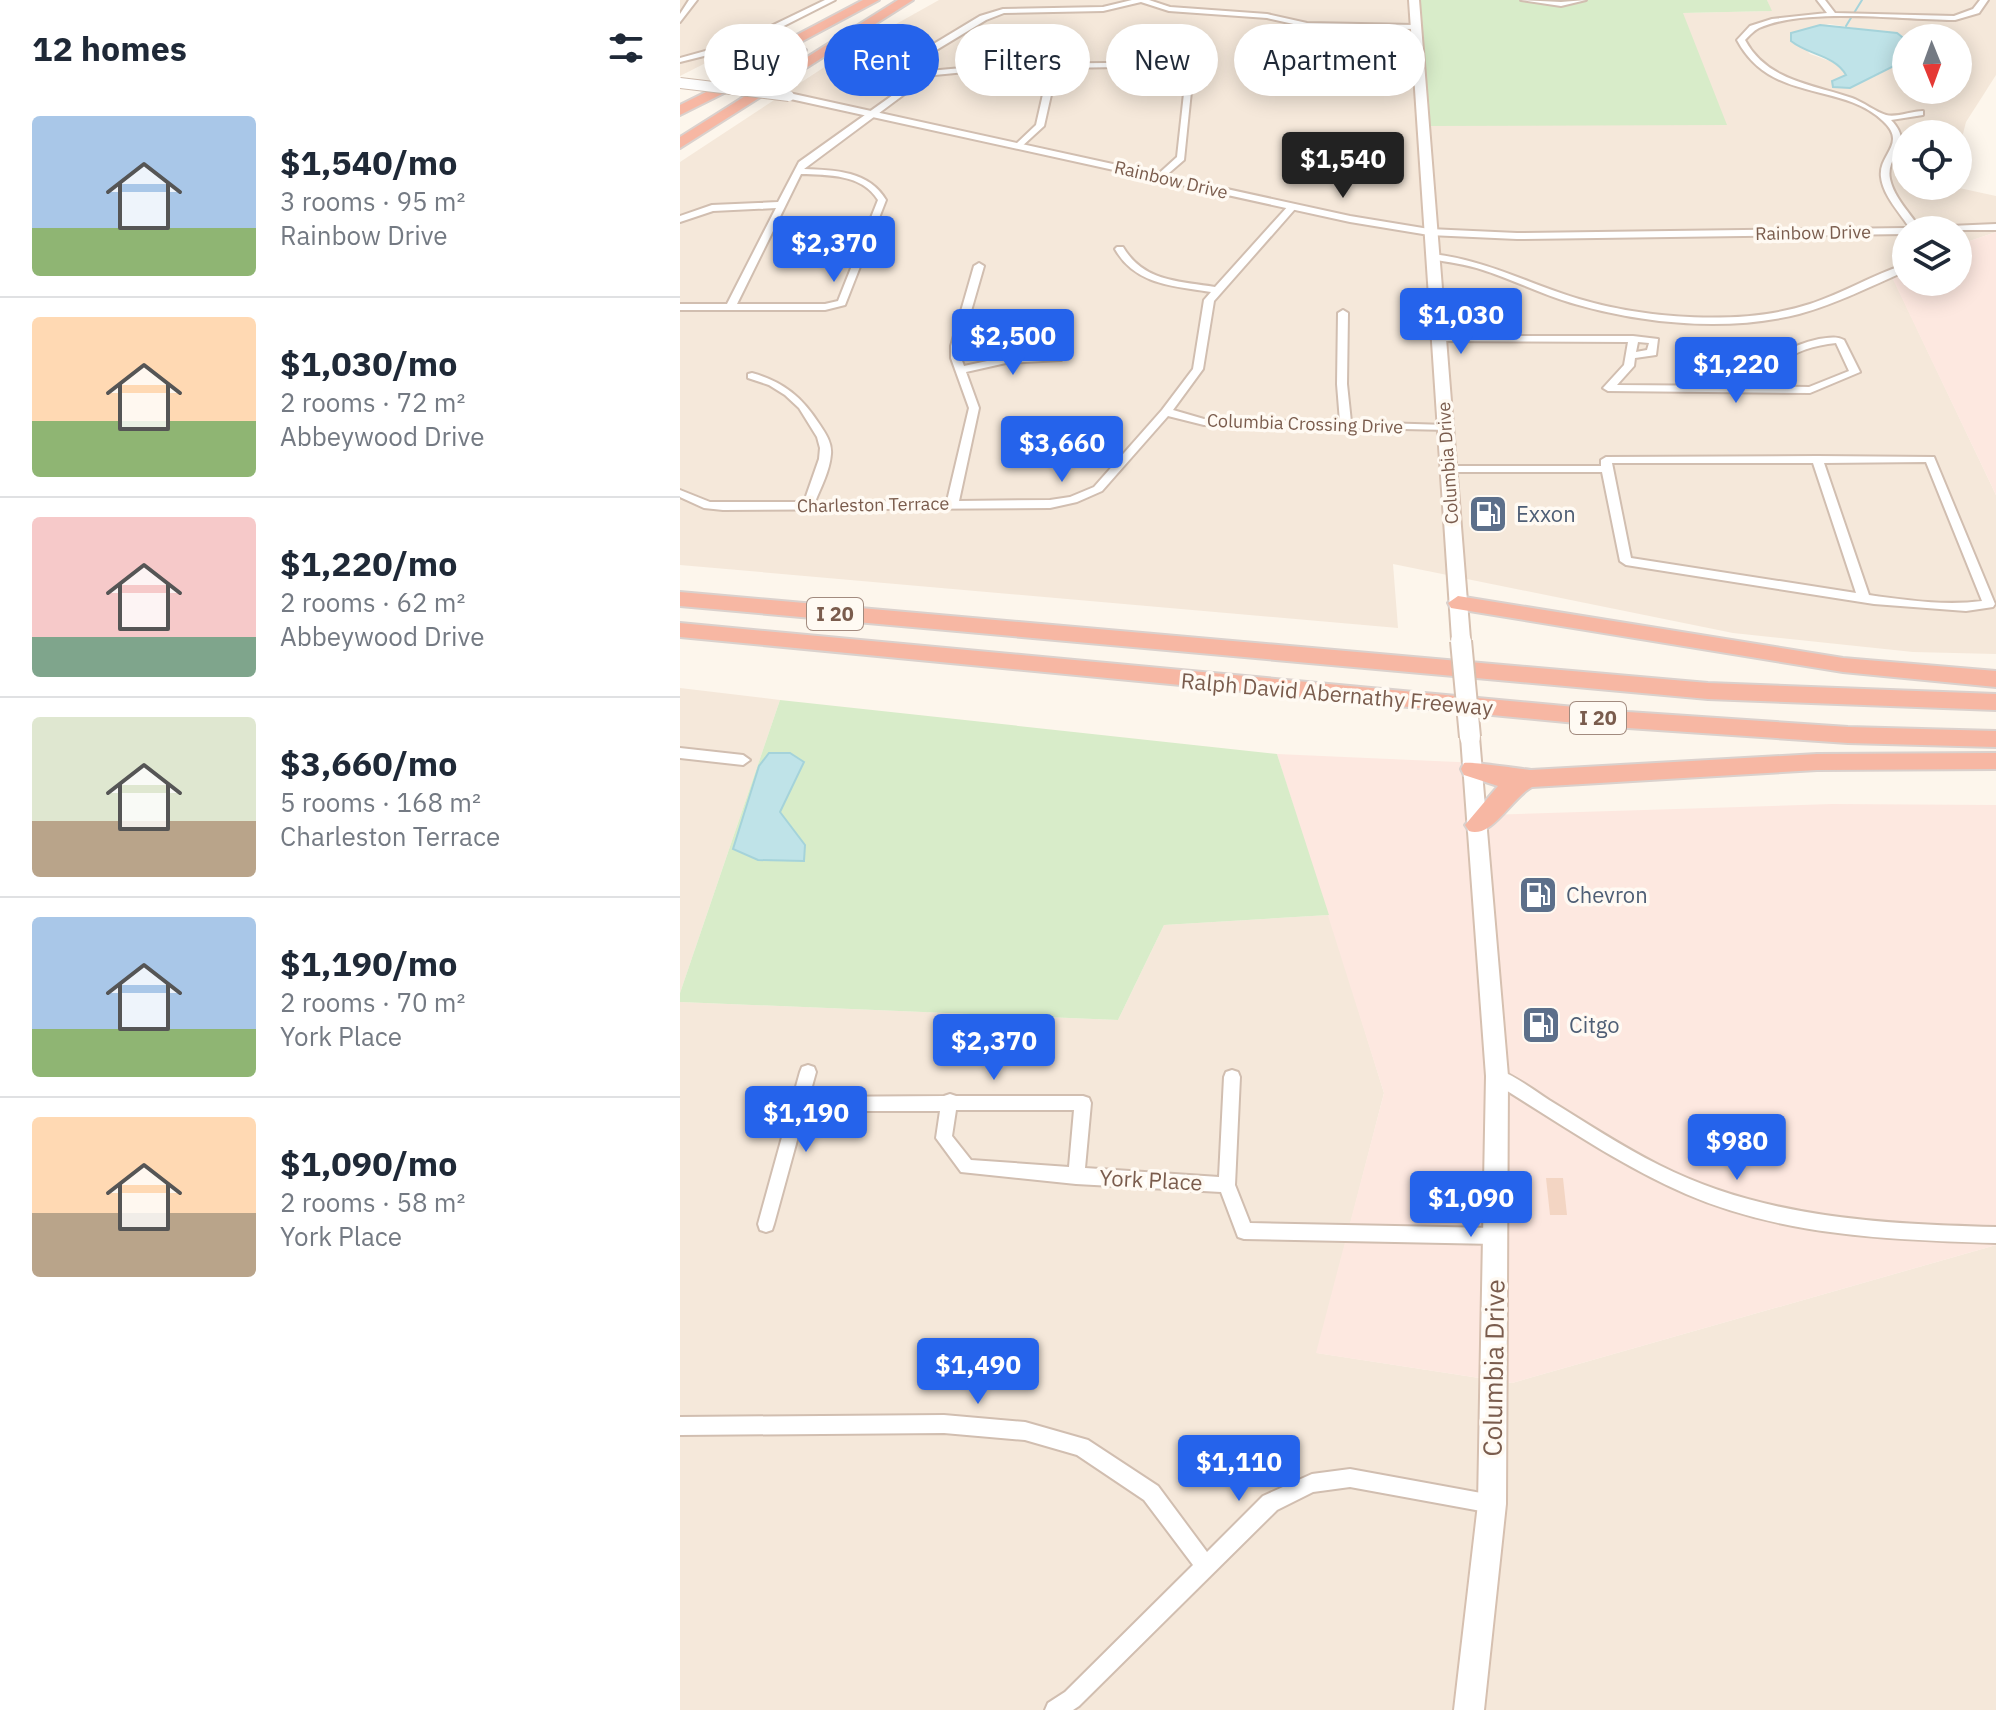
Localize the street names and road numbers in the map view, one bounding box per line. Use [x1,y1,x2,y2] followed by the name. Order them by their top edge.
[1112,155,1230,204] street label: Rainbow Drive
[1755,220,1871,245] street label: Rainbow Drive
[1432,401,1463,525] street label: Columbia Drive
[1207,409,1404,438] street label: Columbia Crossing Drive
[797,492,950,517] street label: Charleston Terrace
[807,598,863,630] road number: I 20
[1180,665,1494,722] street label: Ralph David Abernathy Freeway
[1570,702,1626,734] road number: I 20
[1099,1162,1203,1197] street label: York Place
[1474,1279,1512,1457] street label: Columbia Drive

